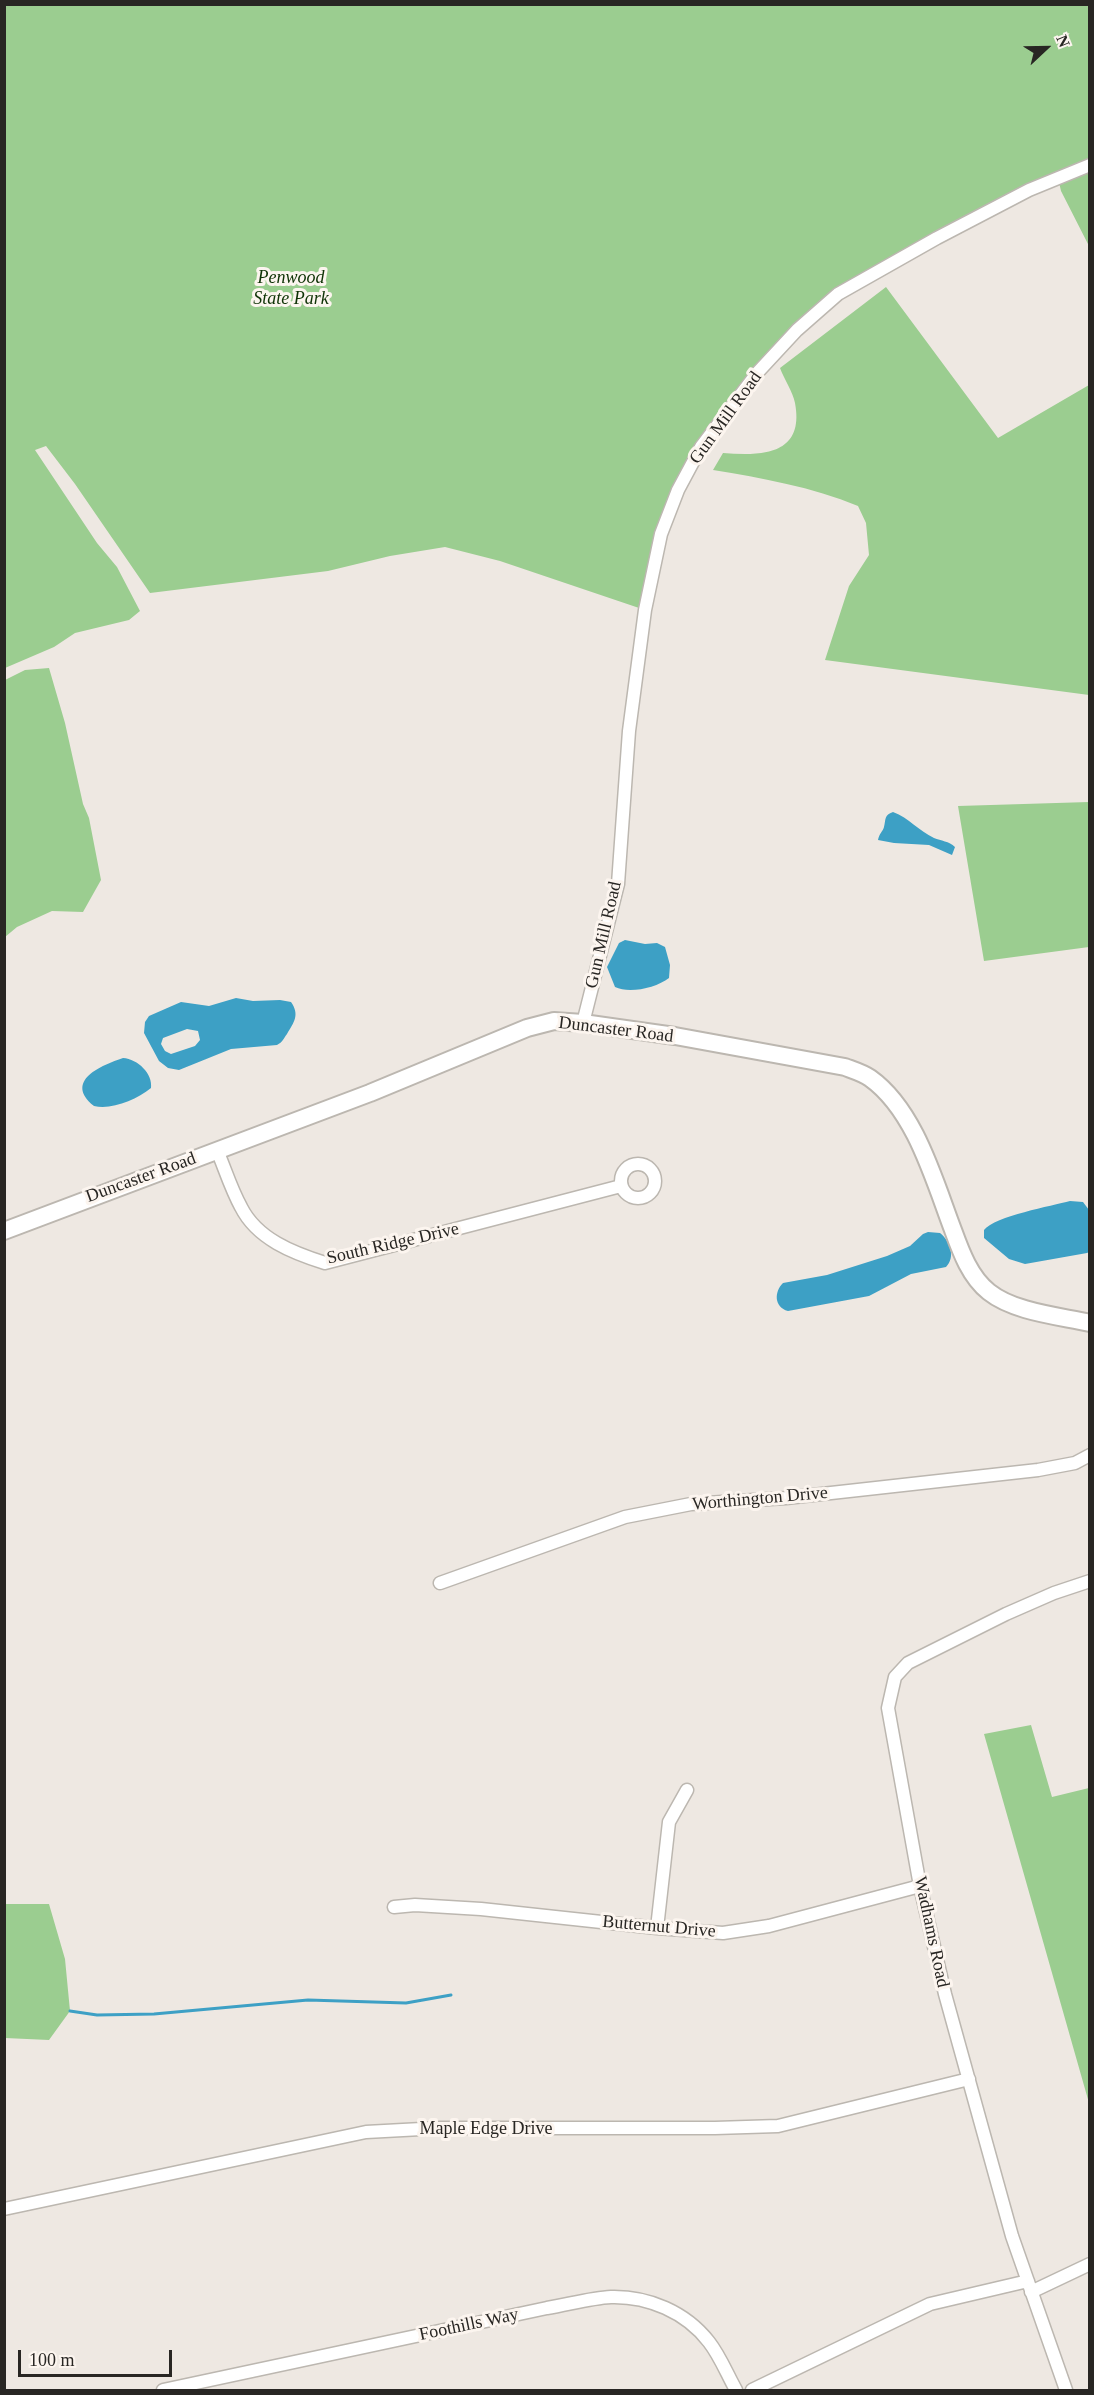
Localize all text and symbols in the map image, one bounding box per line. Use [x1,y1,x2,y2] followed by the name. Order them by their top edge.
[1016,18,1076,78] north arrow
[1053,33,1073,50] text: N
[253,267,329,310] park label: Penwood State Park
[685,368,767,468] street label: Gun Mill Road
[581,879,627,991] street label: Gun Mill Road
[557,1012,675,1048] street label: Duncaster Road
[83,1148,199,1208] street label: Duncaster Road
[325,1218,461,1270] street label: South Ridge Drive
[691,1482,829,1516] street label: Worthington Drive
[909,1874,953,1990] street label: Wadhams Road
[602,1911,716,1943] street label: Butternut Drive
[420,2118,552,2140] street label: Maple Edge Drive
[417,2304,521,2346] street label: Foothills Way
[21,2338,176,2376] scale bar
[29,2350,75,2370] text: 100 m

